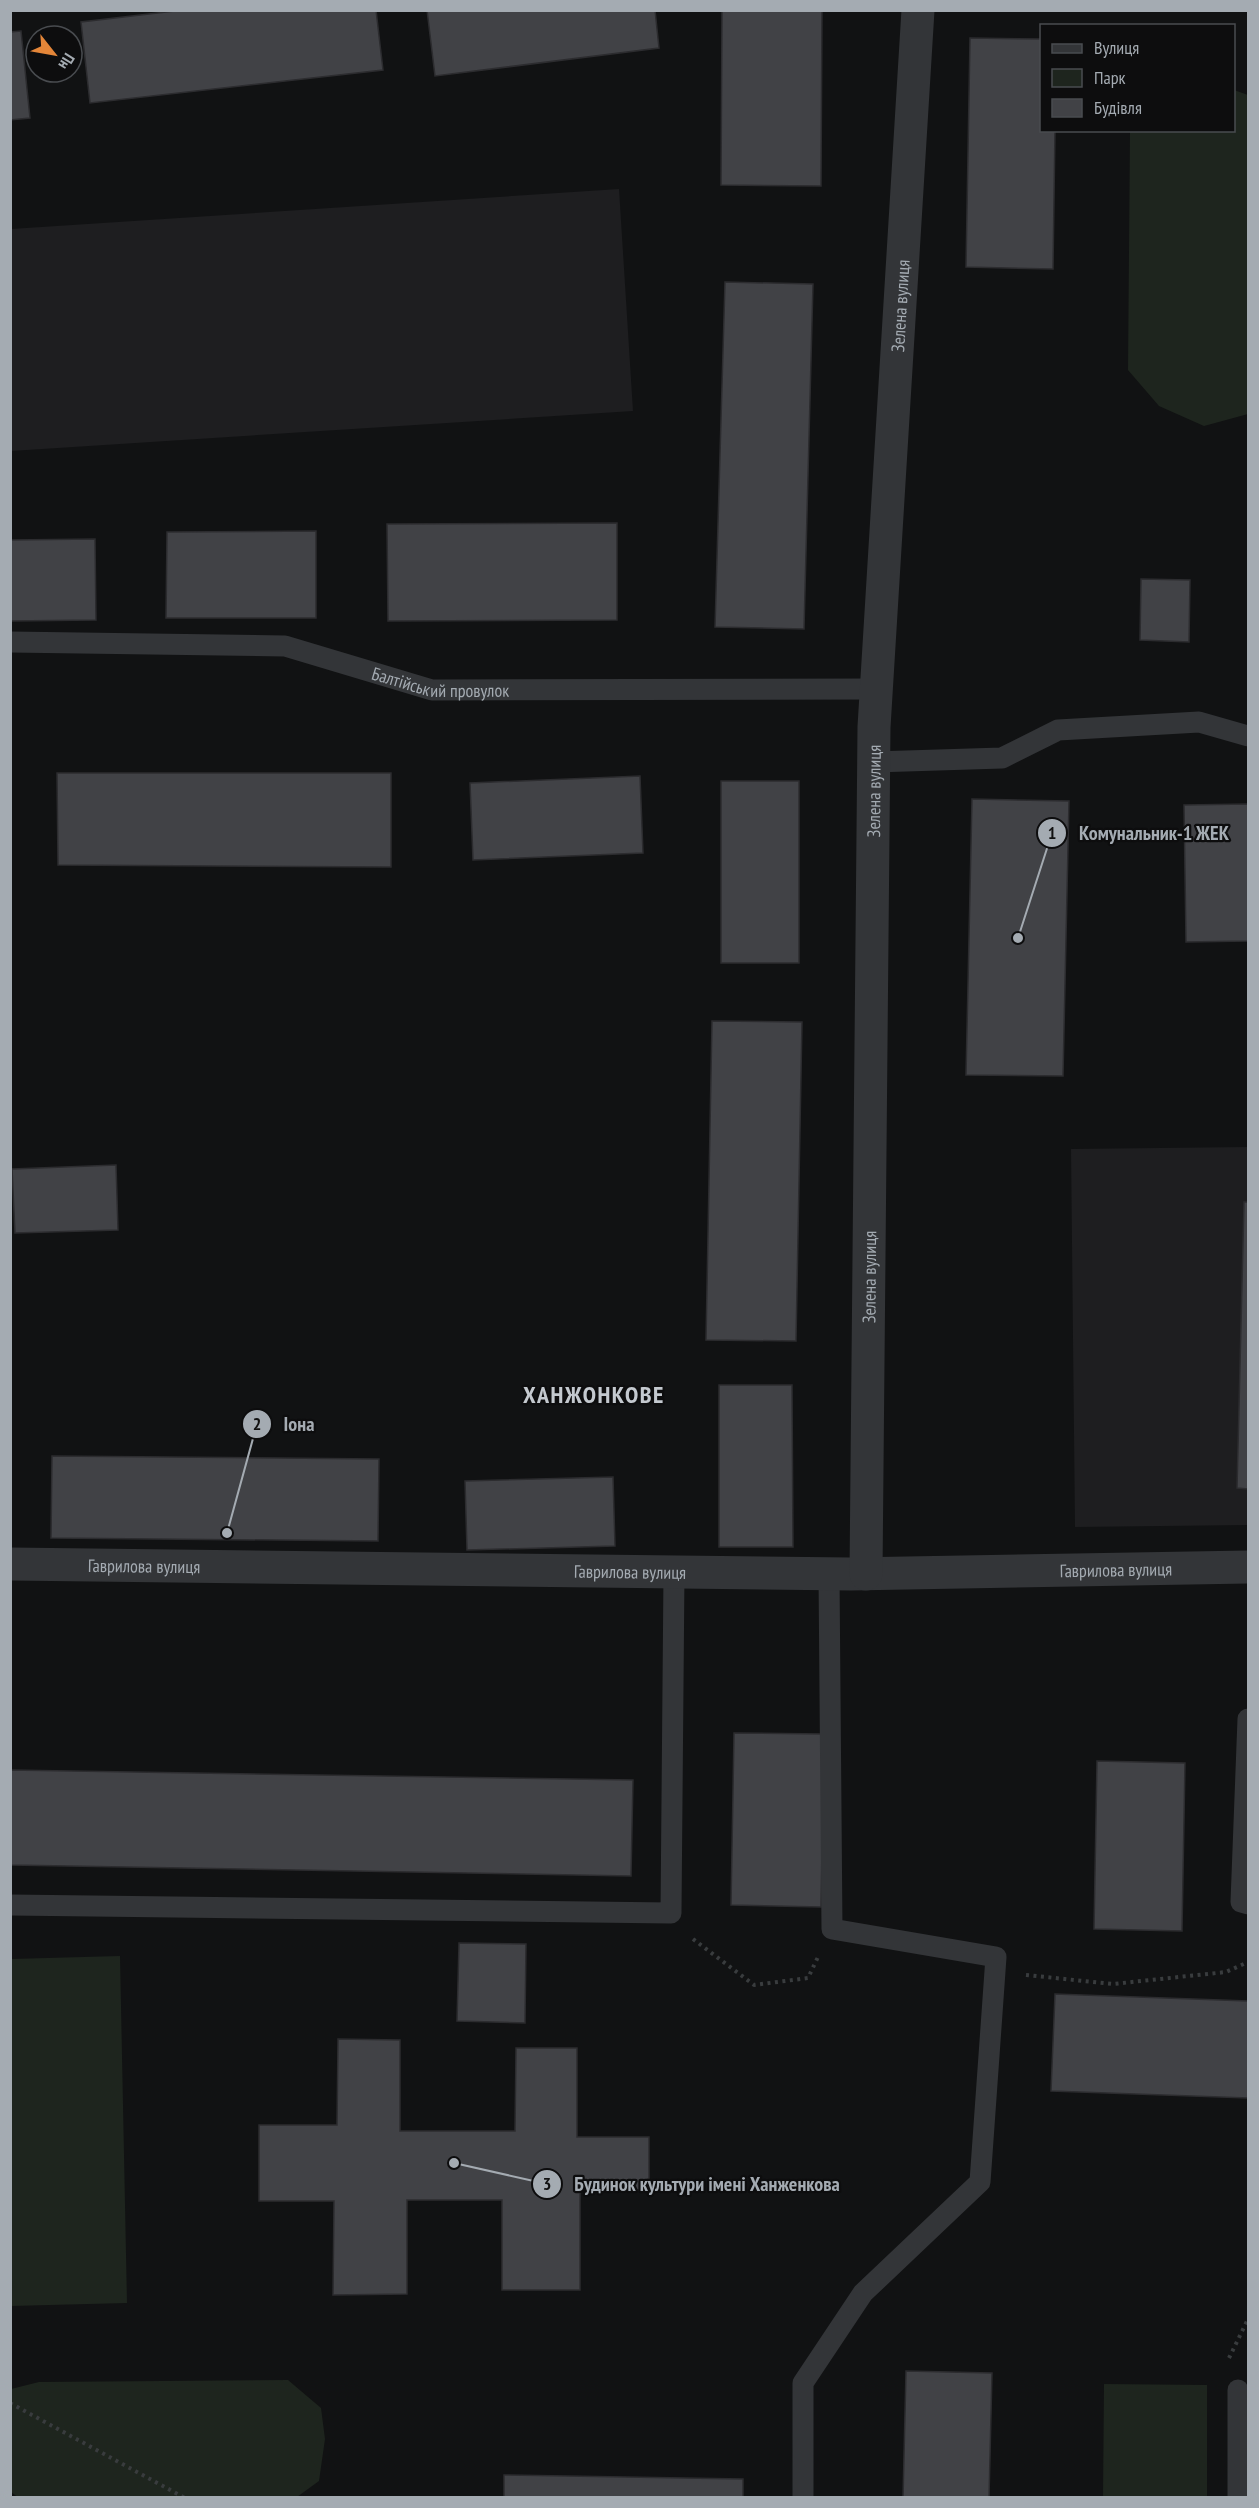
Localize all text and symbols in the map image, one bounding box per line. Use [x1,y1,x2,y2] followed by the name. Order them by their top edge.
[24,24,84,84] north arrow
[1040,24,1235,132] legend
[1094,36,1139,59] text: Вулиця
[54,50,79,74] text: Пн
[1094,66,1125,89] text: Парк
[1094,96,1142,119] text: Будівля
[886,259,914,353] street label: Зелена вулиця
[369,661,509,702] street label: Балтійський провулок
[861,745,885,837] street label: Зелена вулиця
[1037,814,1241,852] callout: Комунальник-1 ЖЕК
[1079,820,1230,846] text: Комунальник-1 ЖЕК
[1048,821,1056,844] text: 1
[857,1231,881,1323] street label: Зелена вулиця
[523,1379,665,1410] district label: ХАНЖОНКОВЕ
[242,1405,326,1443] callout: Іона
[284,1411,314,1437] text: Іона
[253,1412,261,1435] text: 2
[88,1553,200,1578] street label: Гаврилова вулиця
[1059,1557,1172,1582] street label: Гаврилова вулиця
[574,1559,686,1584] street label: Гаврилова вулиця
[532,2165,852,2203] callout: Будинок культури імені Ханженкова
[574,2171,840,2197] text: Будинок культури імені Ханженкова
[543,2172,551,2195] text: 3

